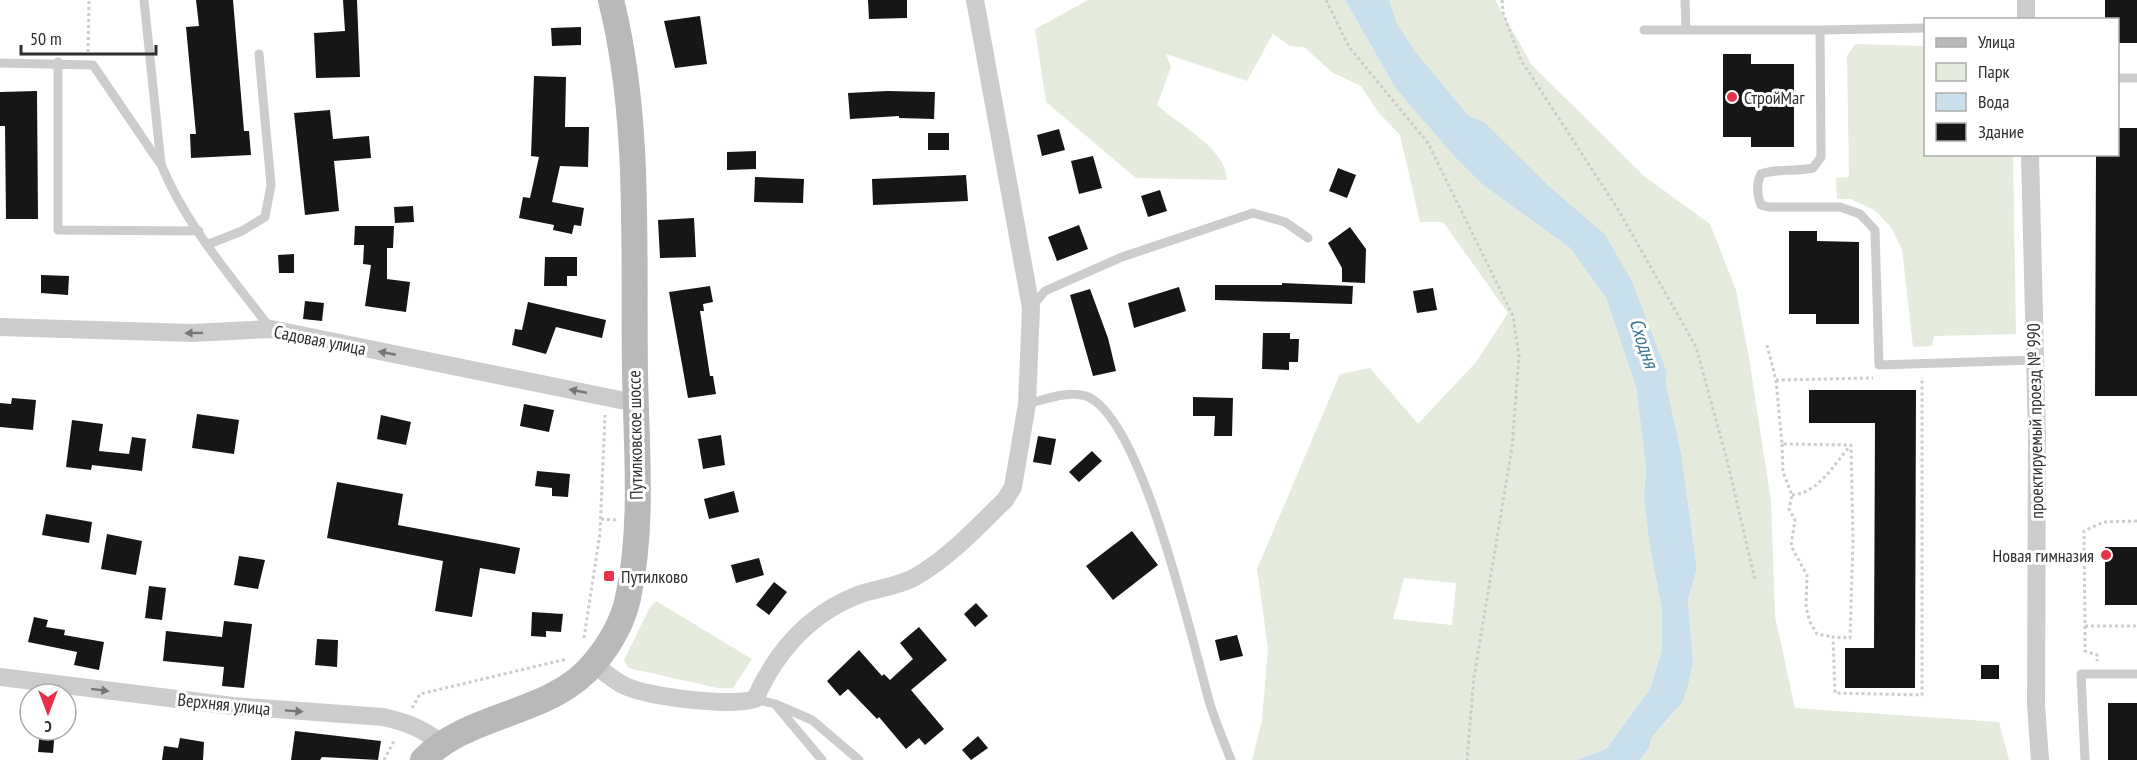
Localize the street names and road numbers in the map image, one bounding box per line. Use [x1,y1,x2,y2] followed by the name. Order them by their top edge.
[272,320,368,360] street label: Садовая улица
[2022,323,2048,519] street label: проектируемый проезд № 990
[622,370,648,500] street label: Путилковское шоссе
[176,688,272,720] street label: Верхняя улица

